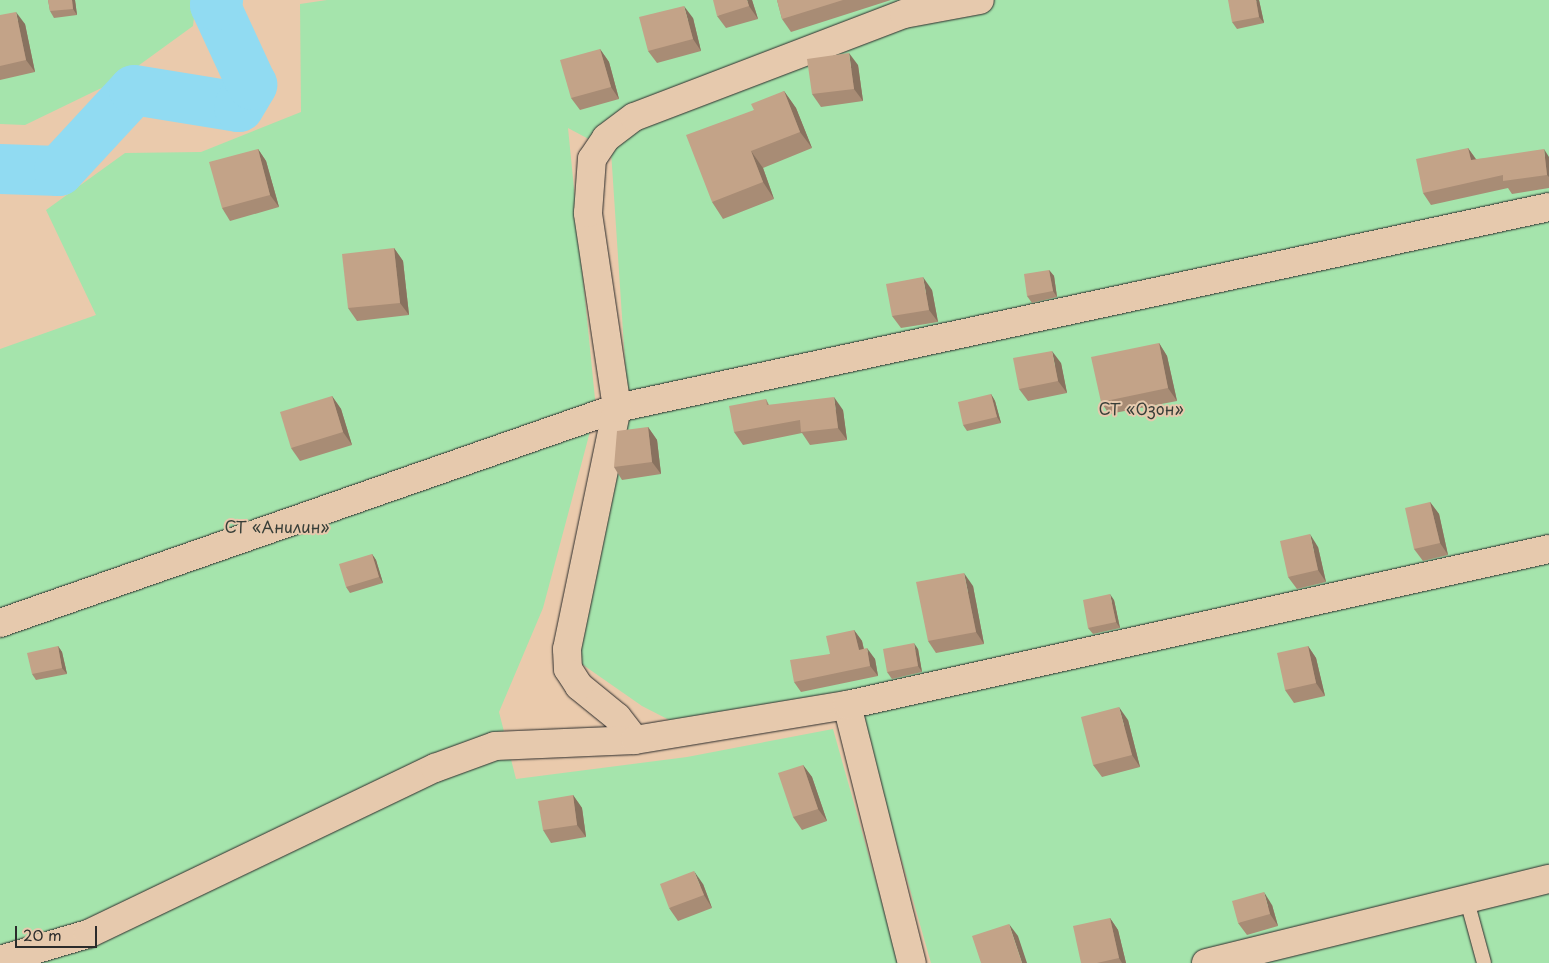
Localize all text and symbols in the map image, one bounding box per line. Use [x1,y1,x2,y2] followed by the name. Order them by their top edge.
[1098,398,1184,418] park label: СТ «Озон»
[224,516,330,536] park label: СТ «Анилин»
[18,916,100,948] scale bar
[23,923,62,946] text: 20 m

